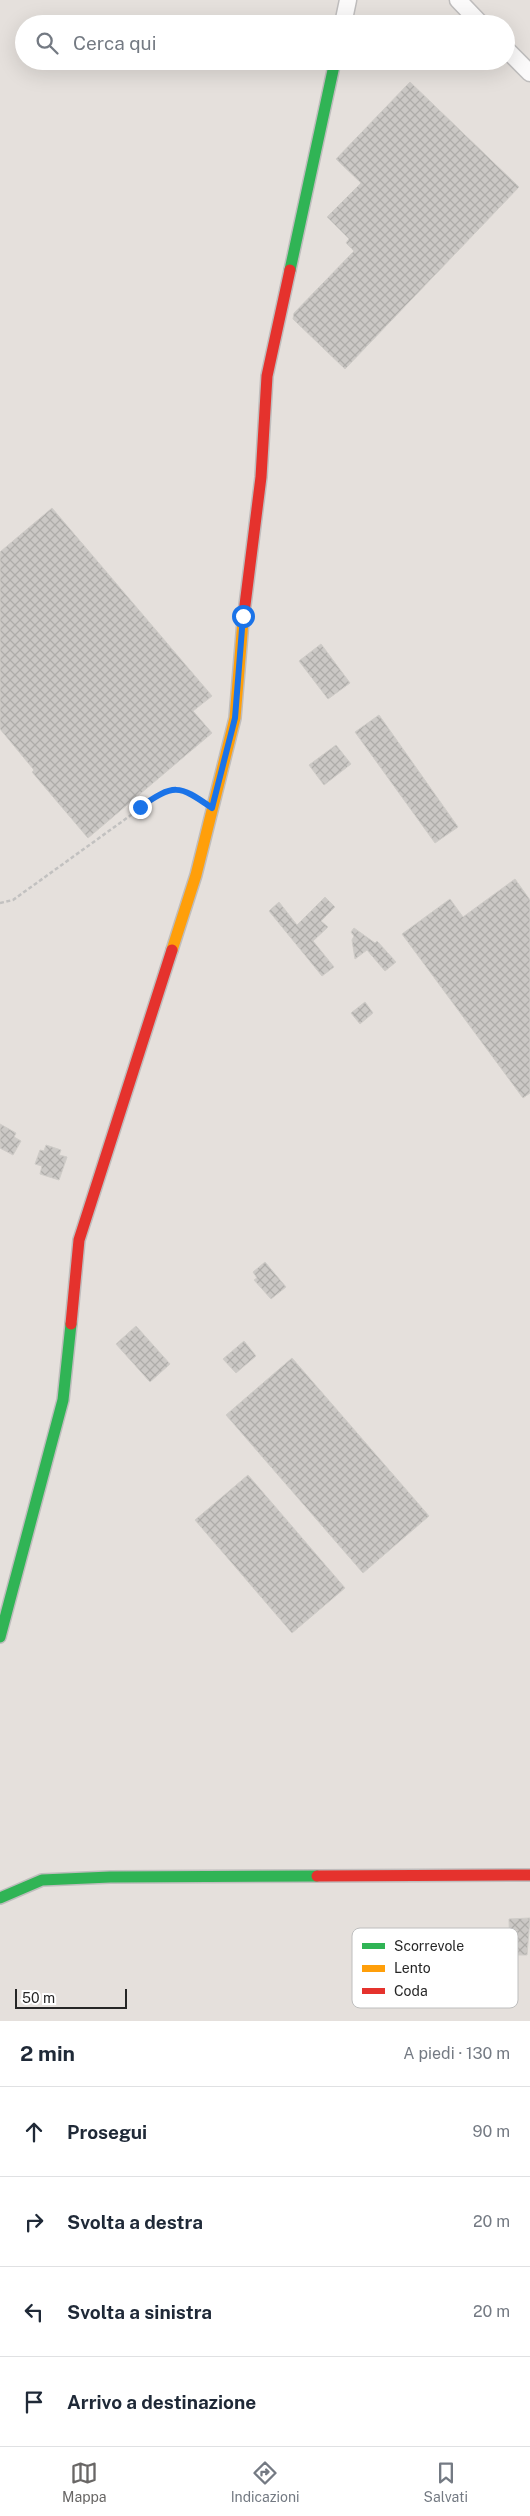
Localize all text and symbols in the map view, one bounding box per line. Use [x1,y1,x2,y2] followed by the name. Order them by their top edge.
[15,15,515,70] search box
[33,29,61,57] icon: search
[73,32,156,54] text: Cerca qui
[232,605,255,628] route start
[129,796,152,819] route end
[352,1928,518,2008] legend
[394,1938,464,1954] text: Scorrevole
[394,1960,431,1976] text: Lento
[394,1983,428,1999] text: Coda
[15,1986,128,2009] scale bar
[22,1990,55,2006] text: 50 m
[20,2041,75,2066] text: 2 min
[403,2044,510,2063] text: A piedi · 130 m
[20,2118,48,2146] icon: ahead
[67,2121,147,2143] text: Prosegui
[473,2122,510,2141] text: 90 m
[20,2208,48,2236] icon: right
[67,2211,203,2233] text: Svolta a destra
[473,2212,510,2231] text: 20 m
[20,2298,48,2326] icon: left
[67,2301,212,2323] text: Svolta a sinistra
[473,2302,510,2321] text: 20 m
[20,2388,48,2416] icon: arrive
[67,2391,256,2413] text: Arrivo a destinazione
[62,2459,106,2505] tab: Mappa
[231,2459,299,2505] tab: Indicazioni
[424,2459,468,2505] tab: Salvati

